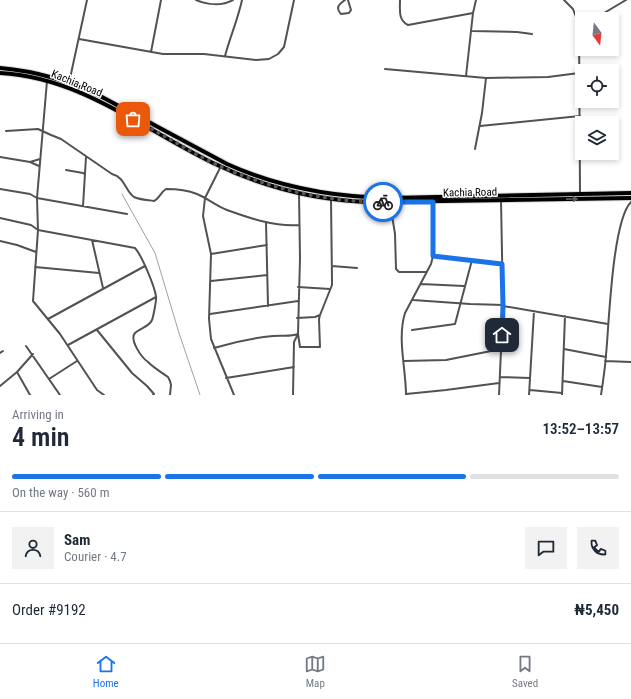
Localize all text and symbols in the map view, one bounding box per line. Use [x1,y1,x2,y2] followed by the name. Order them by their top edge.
[575,12,619,56] north arrow
[575,12,619,160] map controls
[575,64,619,108] button: locate
[49,67,104,100] street label: Kachia Road
[116,102,150,136] pin
[122,108,144,130] icon: bag
[575,116,619,160] button: layers
[363,182,403,222] courier
[443,186,497,199] street label: Kachia Road
[372,191,394,213] icon: bike
[566,196,579,202] one-way arrow
[485,318,519,352] pin
[491,324,513,346] icon: home
[12,407,64,422] text: Arriving in
[542,420,619,438] text: 13:52–13:57
[12,422,70,452] text: 4 min
[12,485,109,500] text: On the way · 560 m
[12,527,54,569] button: person
[525,527,567,569] button: chat
[577,527,619,569] button: phone
[64,531,90,549] text: Sam
[64,549,127,564] text: Courier · 4.7
[12,601,86,619] text: Order #9192
[574,601,619,619] text: ₦5,450
[93,653,119,690] tab: Home
[304,653,326,690] tab: Map
[512,653,538,690] tab: Saved

